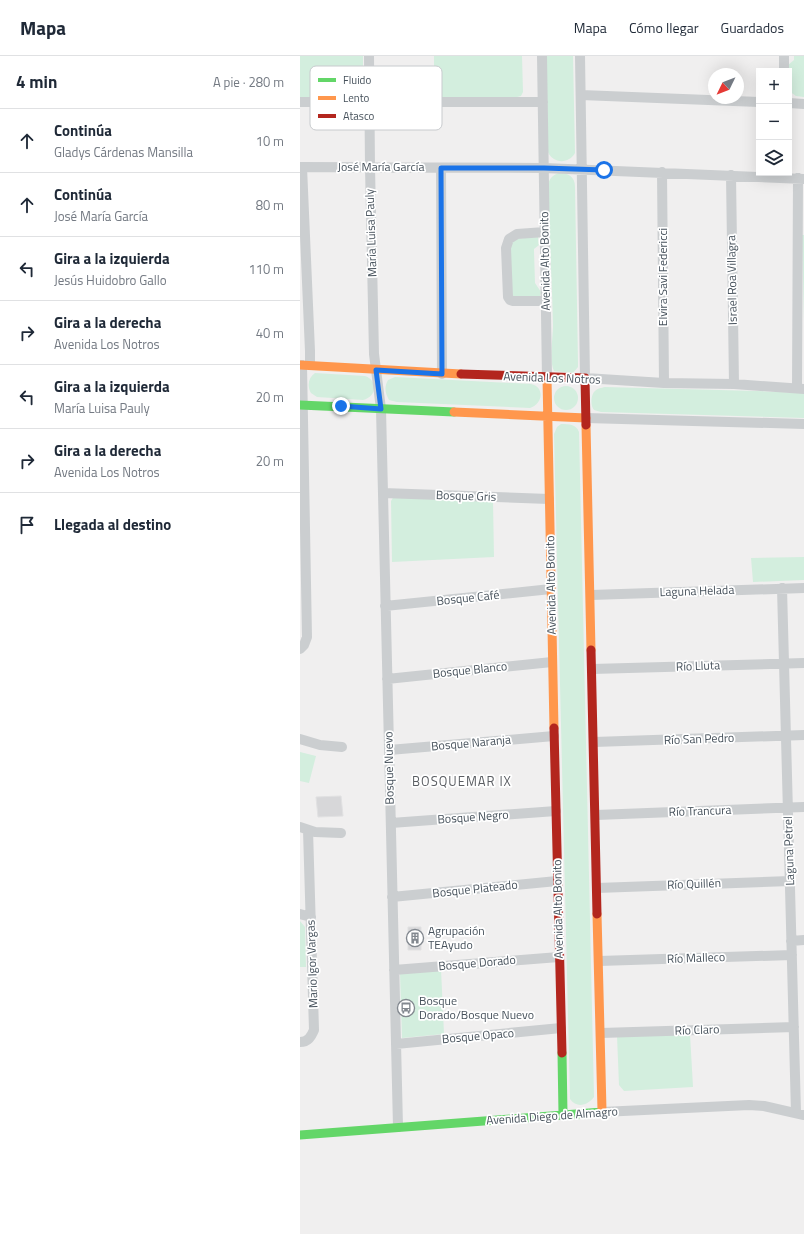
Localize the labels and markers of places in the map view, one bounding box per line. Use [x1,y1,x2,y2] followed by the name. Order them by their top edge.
[428,921,485,954] place label: Agrupación TEAyudo
[405,928,425,948] building icon: Agrupación TEAyudo
[419,991,534,1024] place label: Bosque Dorado/Bosque Nuevo
[396,998,416,1018] bus stop icon: Bosque Dorado/Bosque Nuevo

